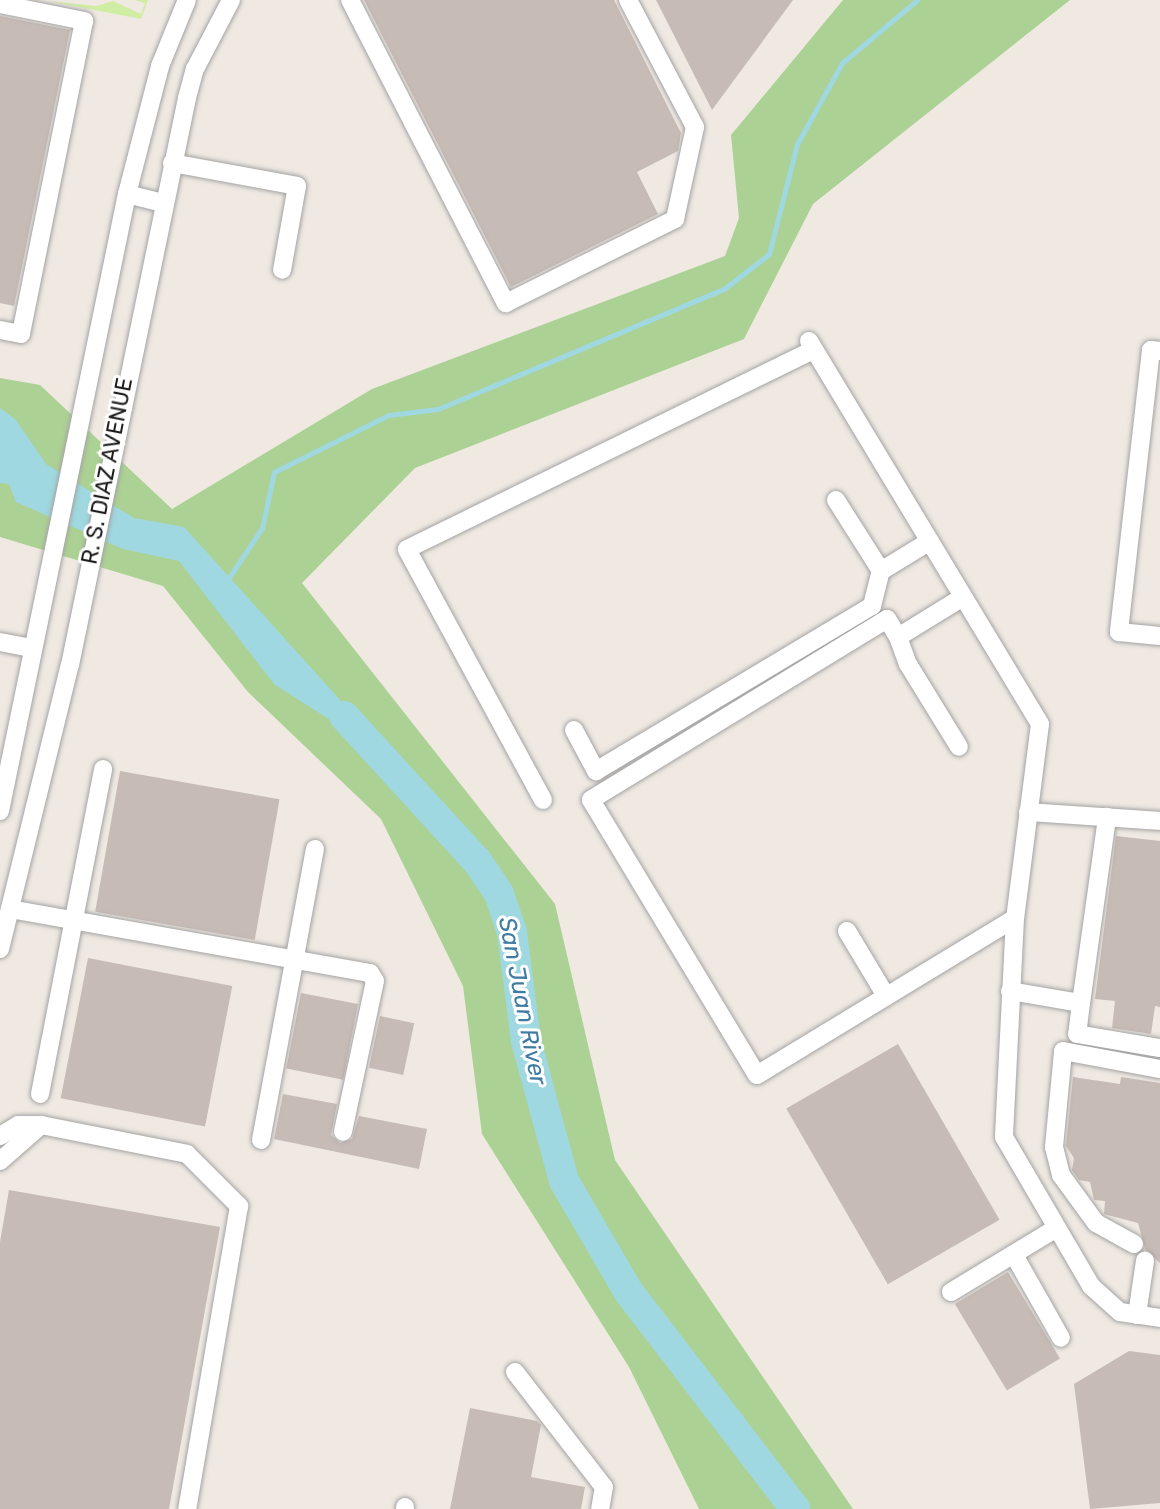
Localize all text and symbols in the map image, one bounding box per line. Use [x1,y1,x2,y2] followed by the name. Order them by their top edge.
[76,375,138,567] street label: R. S. DIAZ AVENUE
[492,915,552,1087] water label: San Juan River

